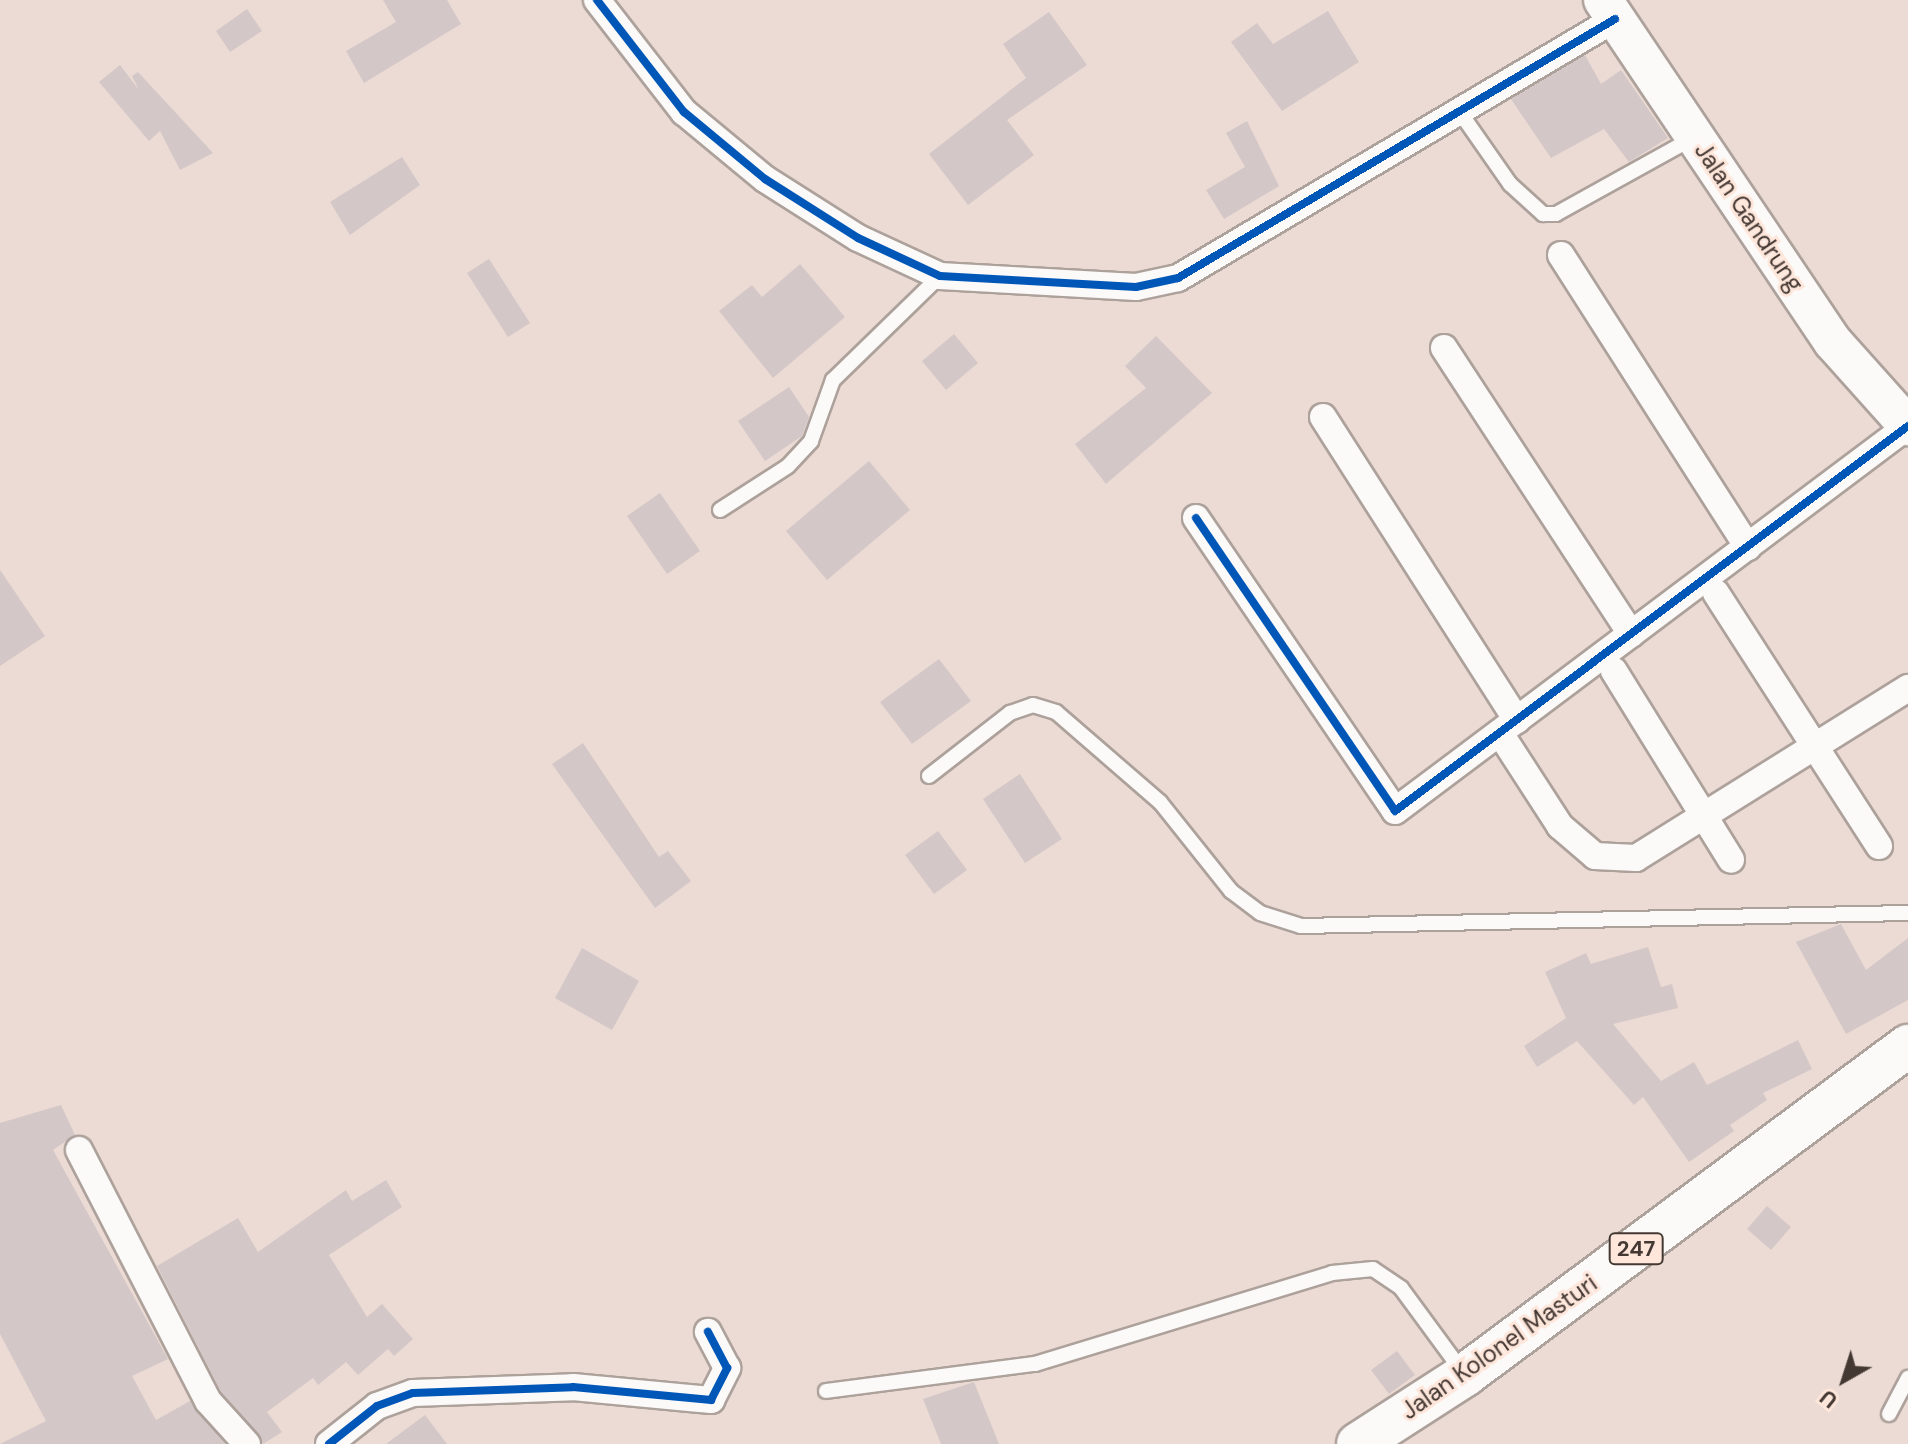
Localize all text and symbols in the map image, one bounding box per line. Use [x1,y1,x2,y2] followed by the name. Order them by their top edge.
[1689,137,1809,297] street label: Jalan Gandrung
[1608,1231,1664,1267] road number: 247
[1396,1269,1602,1425] street label: Jalan Kolonel Masturi
[1804,1340,1884,1420] north arrow
[1814,1383,1844,1415] text: U

